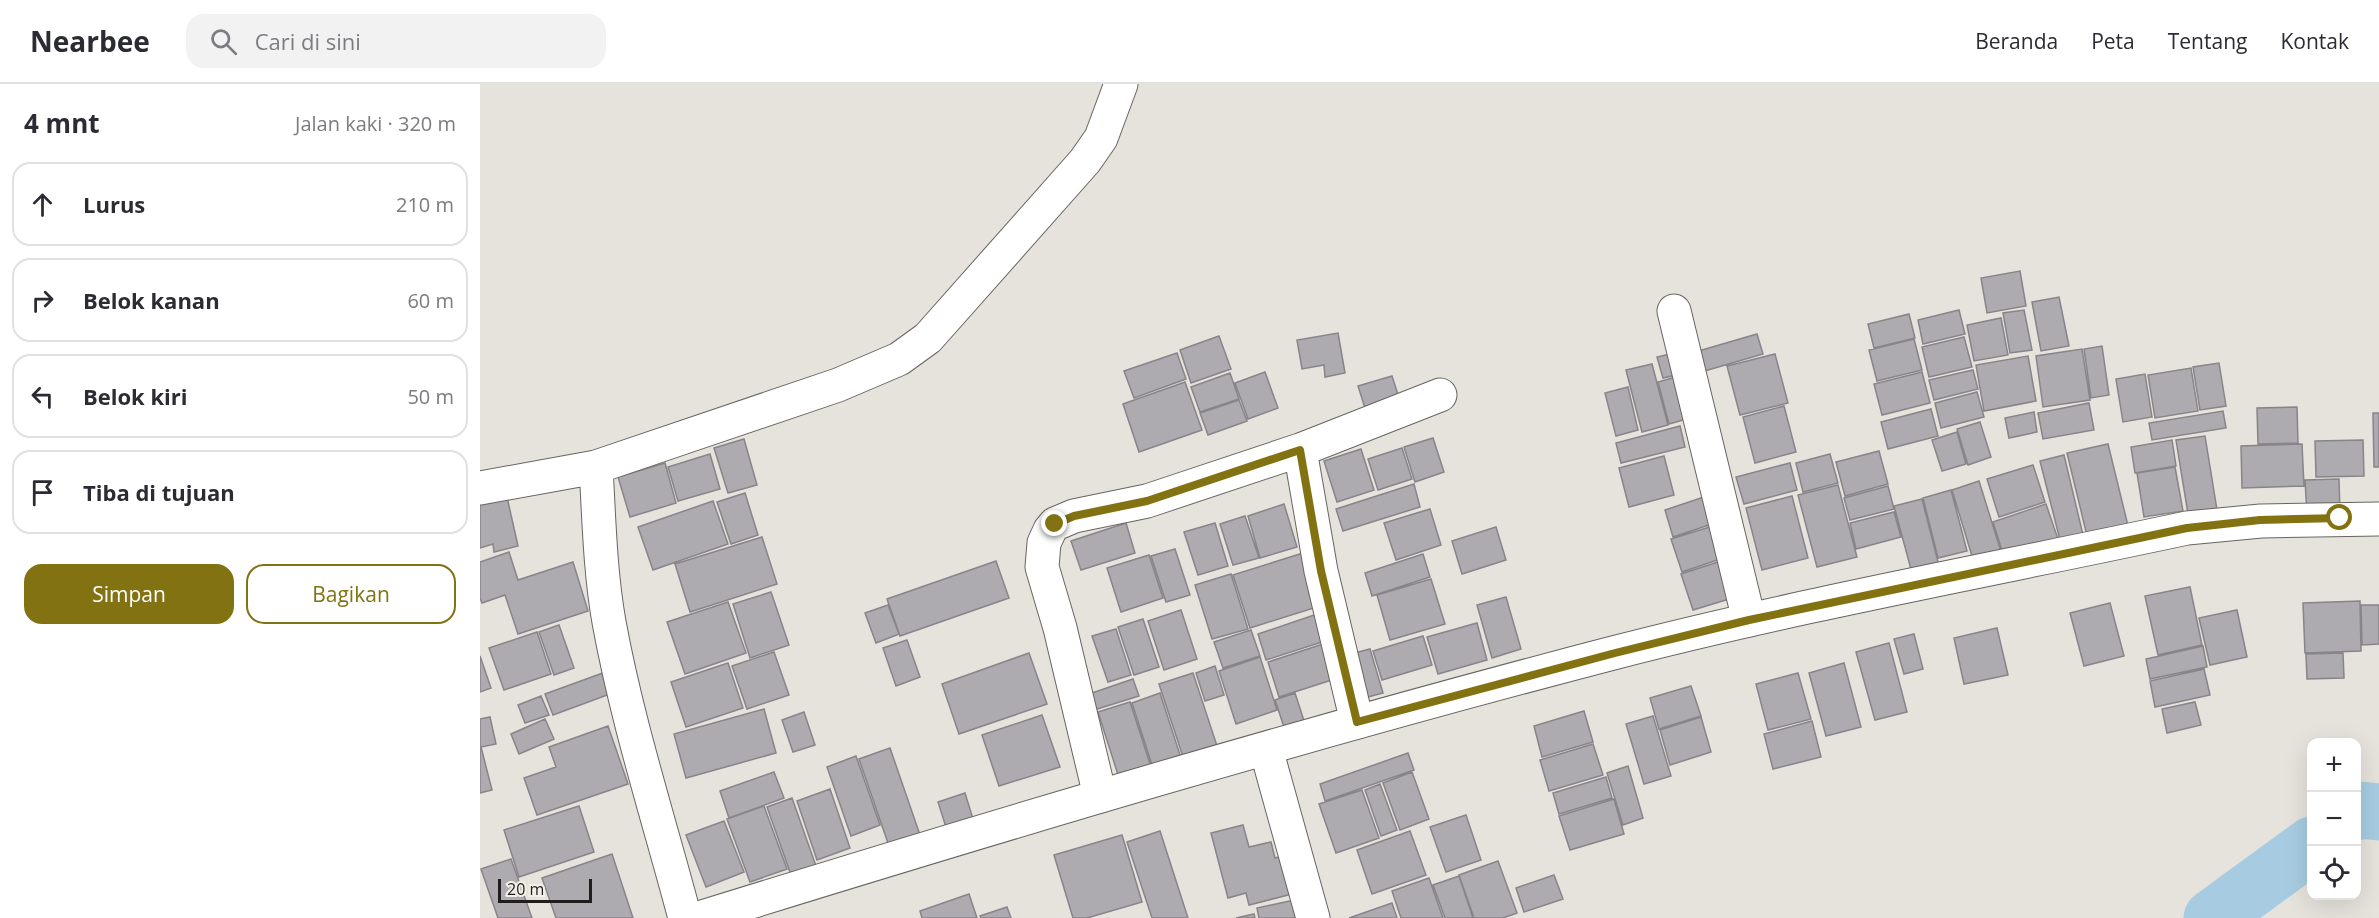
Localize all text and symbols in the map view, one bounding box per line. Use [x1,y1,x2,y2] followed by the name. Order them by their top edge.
[186,14,606,68] search box
[30,22,150,60] text: Nearbee
[207,25,240,58] icon: search
[255,26,361,56] text: Cari di sini
[1975,27,2058,55] text: Beranda
[2091,27,2135,55] text: Peta
[2168,27,2247,55] text: Tentang
[2280,27,2349,55] text: Kontak
[24,105,100,141] text: 4 mnt
[295,110,456,137] text: Jalan kaki · 320 m
[26,188,59,221] icon: ahead
[83,189,145,219] text: Lurus
[396,191,454,218] text: 210 m
[26,284,59,317] icon: right
[83,285,220,315] text: Belok kanan
[407,287,454,314] text: 60 m
[26,380,59,413] icon: left
[83,381,188,411] text: Belok kiri
[407,383,454,410] text: 50 m
[26,476,59,509] icon: arrive
[83,477,235,507] text: Tiba di tujuan
[2326,504,2352,530] route start
[1041,510,1067,536] route end
[24,564,234,624] button: Simpan
[246,564,456,624] button: Bagikan
[2307,738,2361,900] map controls
[2307,738,2361,792] button: +
[2307,792,2361,846] button: −
[2307,846,2361,900] button: locate
[498,876,592,904] scale bar
[507,878,544,900] text: 20 m

